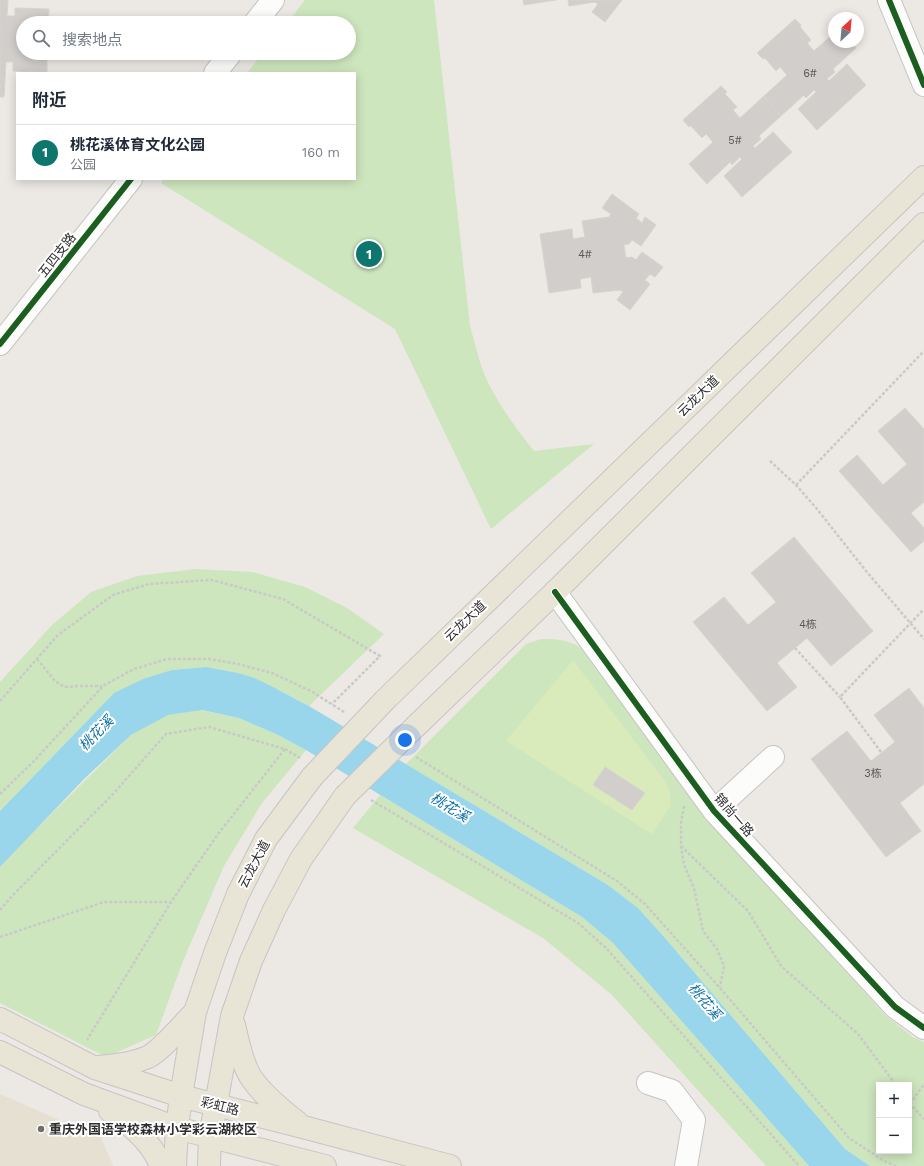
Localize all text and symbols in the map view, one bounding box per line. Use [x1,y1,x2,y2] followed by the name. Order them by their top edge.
[828,12,864,48] north arrow
[16,16,356,60] search box
[30,27,52,49] icon: search
[62,31,122,49] text: 搜索地点
[803,67,817,80] house number: 6#
[32,90,66,110] text: 附近
[728,134,742,147] house number: 5#
[70,136,205,154] text: 桃花溪体育文化公园
[42,145,48,160] text: 1
[302,145,340,160] text: 160 m
[70,157,96,172] text: 公园
[35,230,79,280] street label: 五四支路
[356,239,382,269] pin: 1
[578,248,592,261] house number: 4#
[674,373,722,419] street label: 云龙大道
[441,598,489,644] street label: 云龙大道
[799,618,817,631] house number: 4栋
[76,711,118,754] water label: 桃花溪
[395,730,415,750] your location
[864,767,882,780] house number: 3栋
[428,789,474,826] water label: 桃花溪
[711,790,757,840] street label: 锦尚一路
[235,838,273,890] street label: 云龙大道
[685,980,726,1024] water label: 桃花溪
[876,1082,912,1154] map controls
[876,1082,912,1118] button: +
[199,1094,241,1118] street label: 彩虹路
[876,1118,912,1154] button: −
[49,1122,257,1137] place label: 重庆外国语学校森林小学彩云湖校区
[36,1124,46,1134] marker: 重庆外国语学校森林小学彩云湖校区

